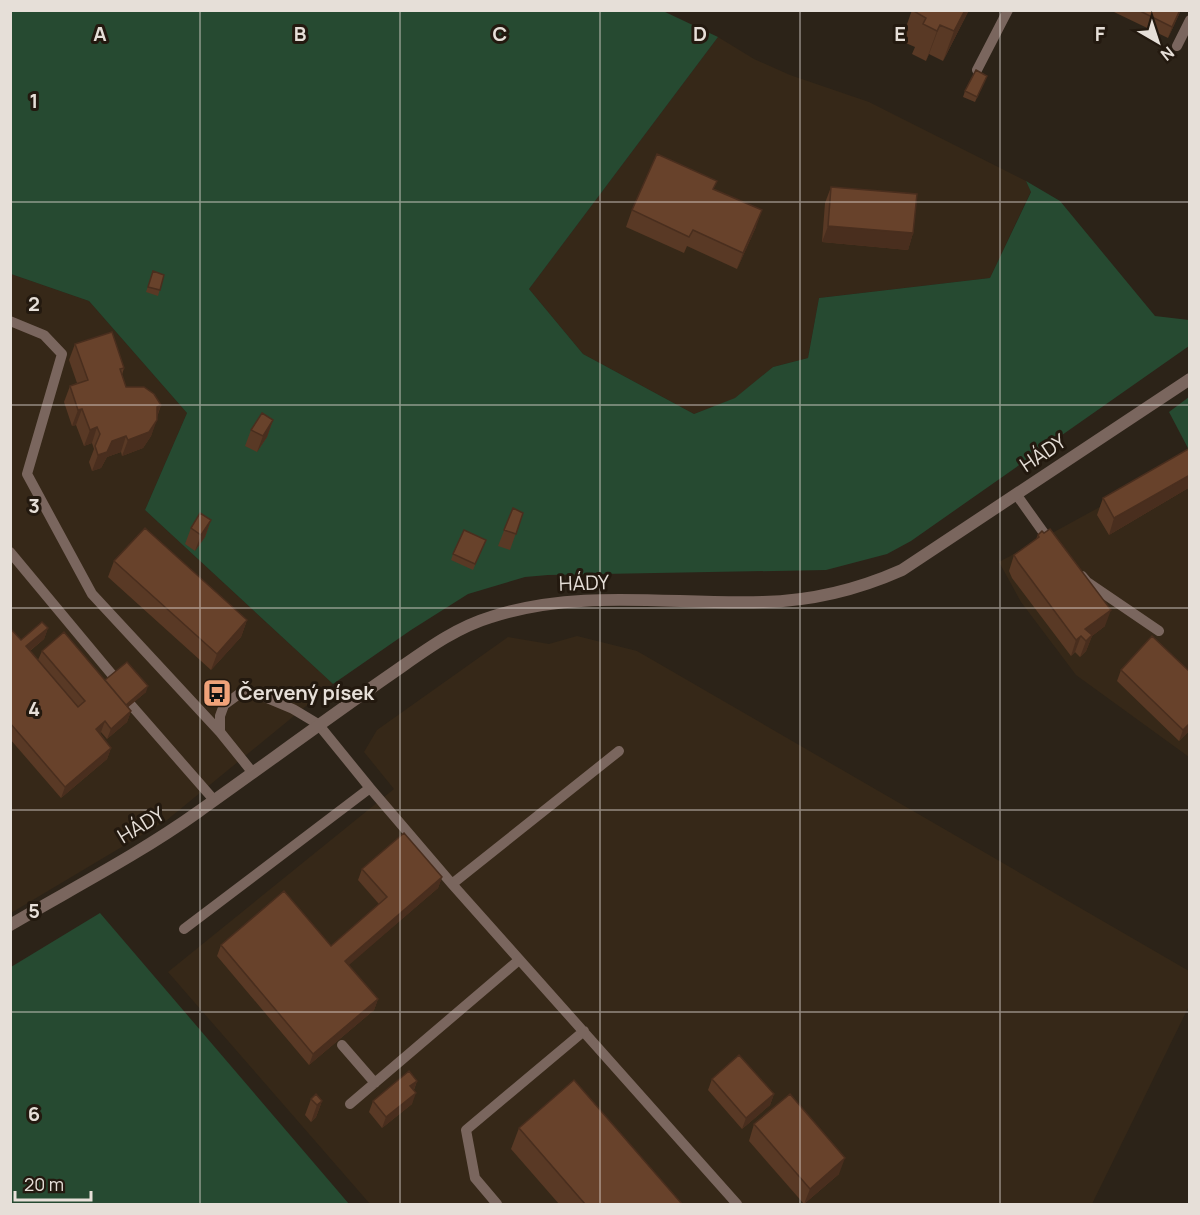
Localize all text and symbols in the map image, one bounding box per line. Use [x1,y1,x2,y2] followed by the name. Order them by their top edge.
[1128,12,1188,72] north arrow
[93,20,107,47] text: A
[294,20,307,47] text: B
[493,20,507,47] text: C
[693,20,707,47] text: D
[894,20,906,47] text: E
[1095,20,1106,47] text: F
[1156,41,1179,66] text: N
[30,87,38,114] text: 1
[28,290,40,317] text: 2
[1014,427,1072,478] street label: HÁDY
[28,492,40,519] text: 3
[558,568,610,597] street label: HÁDY
[201,677,233,709] bus stop icon: Červený písek
[238,679,375,706] place label: Červený písek
[28,695,40,722] text: 4
[112,800,170,849] street label: HÁDY
[28,897,40,924] text: 5
[28,1100,40,1127] text: 6
[15,1164,92,1202] scale bar
[24,1172,64,1196] text: 20 m

